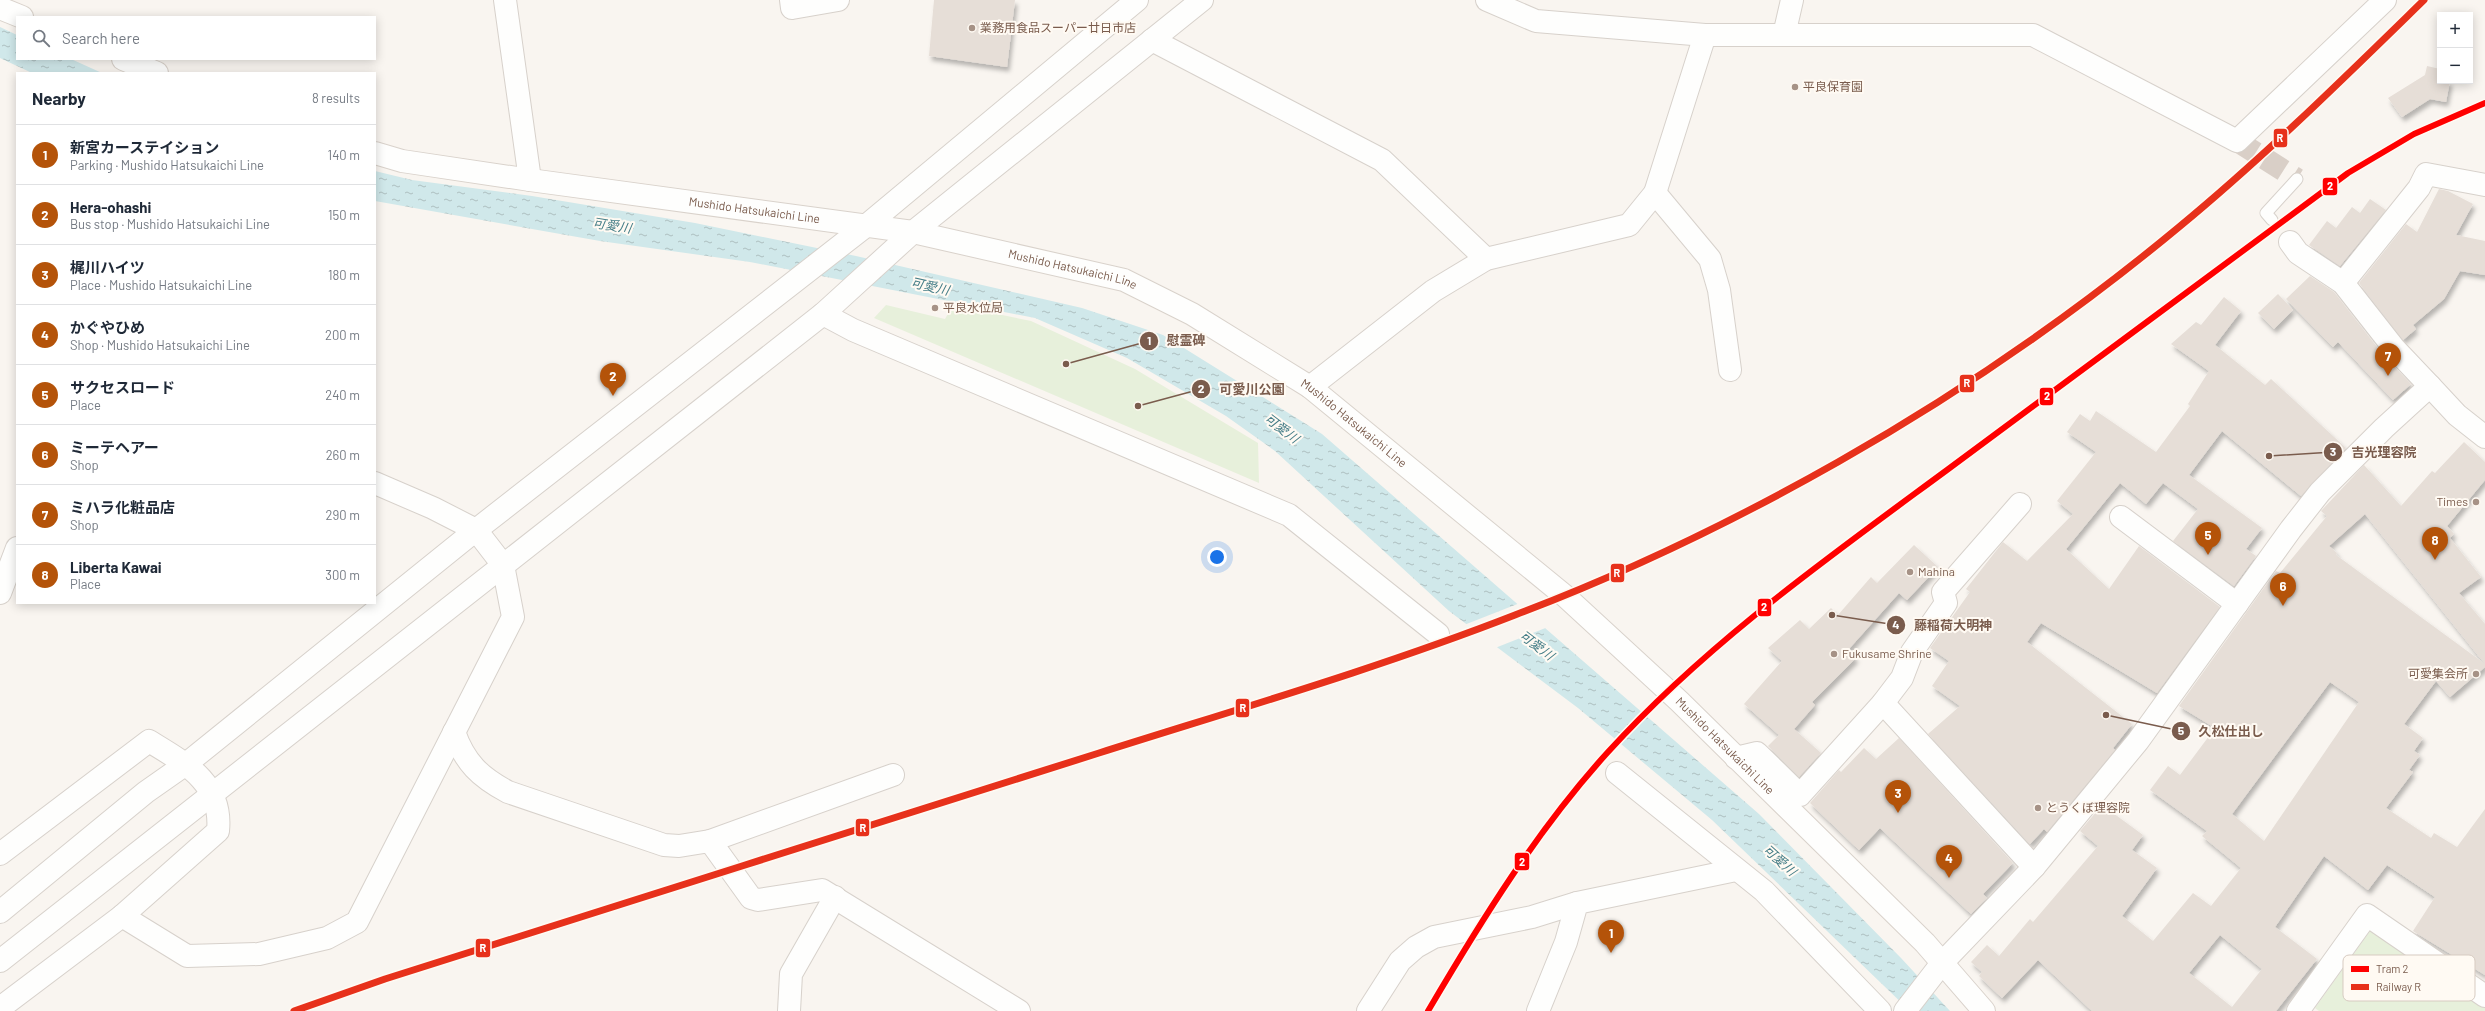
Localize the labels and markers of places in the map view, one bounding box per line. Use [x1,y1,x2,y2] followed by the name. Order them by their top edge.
[980,20,1136,34] place label: 業務用食品スーパー廿日市店
[967,23,977,33] marker: 業務用食品スーパー廿日市店
[1803,79,1863,93] place label: 平良保育園
[1790,82,1800,92] marker: 平良保育園
[943,300,1003,314] place label: 平良水位局
[930,303,940,313] marker: 平良水位局
[1139,328,1214,353] callout: 慰霊碑
[2375,343,2401,376] pin: 7
[600,363,626,396] pin: 2
[1191,377,1292,402] callout: 可愛川公園
[2323,440,2424,465] callout: 吉光理容院
[2436,494,2468,508] place label: Times
[2471,497,2481,507] marker: Times
[2195,522,2221,555] pin: 5
[2422,527,2448,560] pin: 8
[1918,564,1955,578] place label: Mahina
[1905,567,1915,577] marker: Mahina
[2270,573,2296,606] pin: 6
[1886,613,2000,638] callout: 藤稲荷大明神
[1842,646,1932,660] place label: Fukusame Shrine
[1829,649,1839,659] marker: Fukusame Shrine
[2408,666,2468,680] place label: 可愛集会所
[2471,669,2481,679] marker: 可愛集会所
[2171,719,2272,744] callout: 久松仕出し
[1885,780,1911,813] pin: 3
[2046,800,2130,814] place label: とうくぼ理容院
[2033,803,2043,813] marker: とうくぼ理容院
[1936,845,1962,878] pin: 4
[1598,920,1624,953] pin: 1

